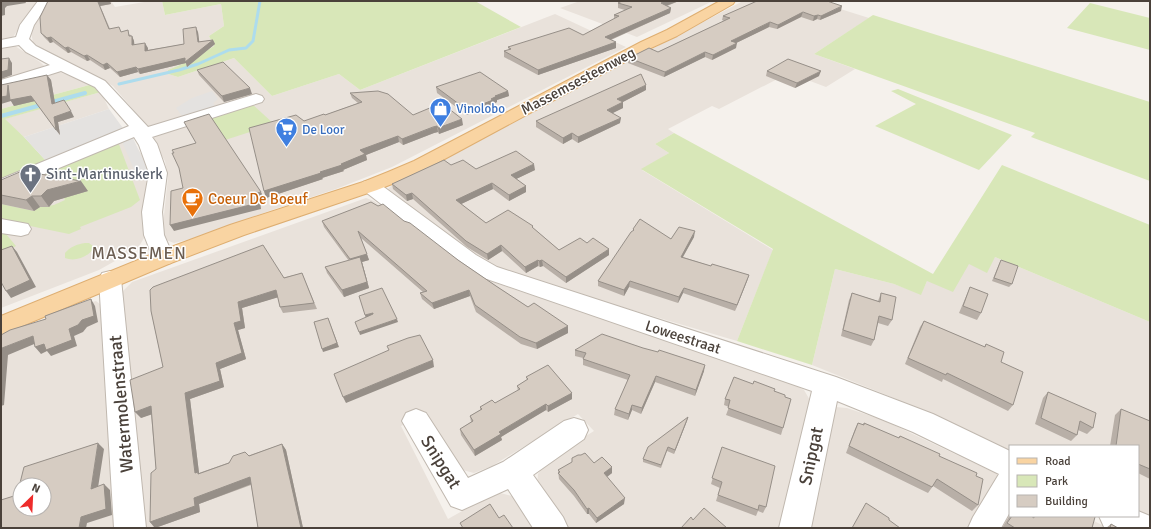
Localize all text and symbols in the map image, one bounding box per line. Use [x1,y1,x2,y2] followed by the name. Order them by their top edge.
[518,43,638,119] street label: Massemsesteenweg
[427,95,453,128] shop icon: Vinolobo
[456,101,505,117] place label: Vinolobo
[273,116,299,149] supermarket icon: De Loor
[302,122,345,138] place label: De Loor
[18,161,44,194] church icon: Sint-Martinuskerk
[46,165,163,183] place label: Sint-Martinuskerk
[180,186,206,219] cafe icon: Coeur De Boeuf
[208,190,308,208] place label: Coeur De Boeuf
[91,243,187,264] district label: MASSEMEN
[643,316,723,358] street label: Loweestraat
[104,334,138,474] street label: Watermolenstraat
[794,425,828,487] street label: Snipgat
[416,431,466,493] street label: Snipgat
[1009,445,1139,517] legend
[1045,454,1071,469] text: Road
[1045,474,1068,489] text: Park
[12,477,52,517] north arrow
[30,481,42,496] text: N
[1045,494,1088,509] text: Building

